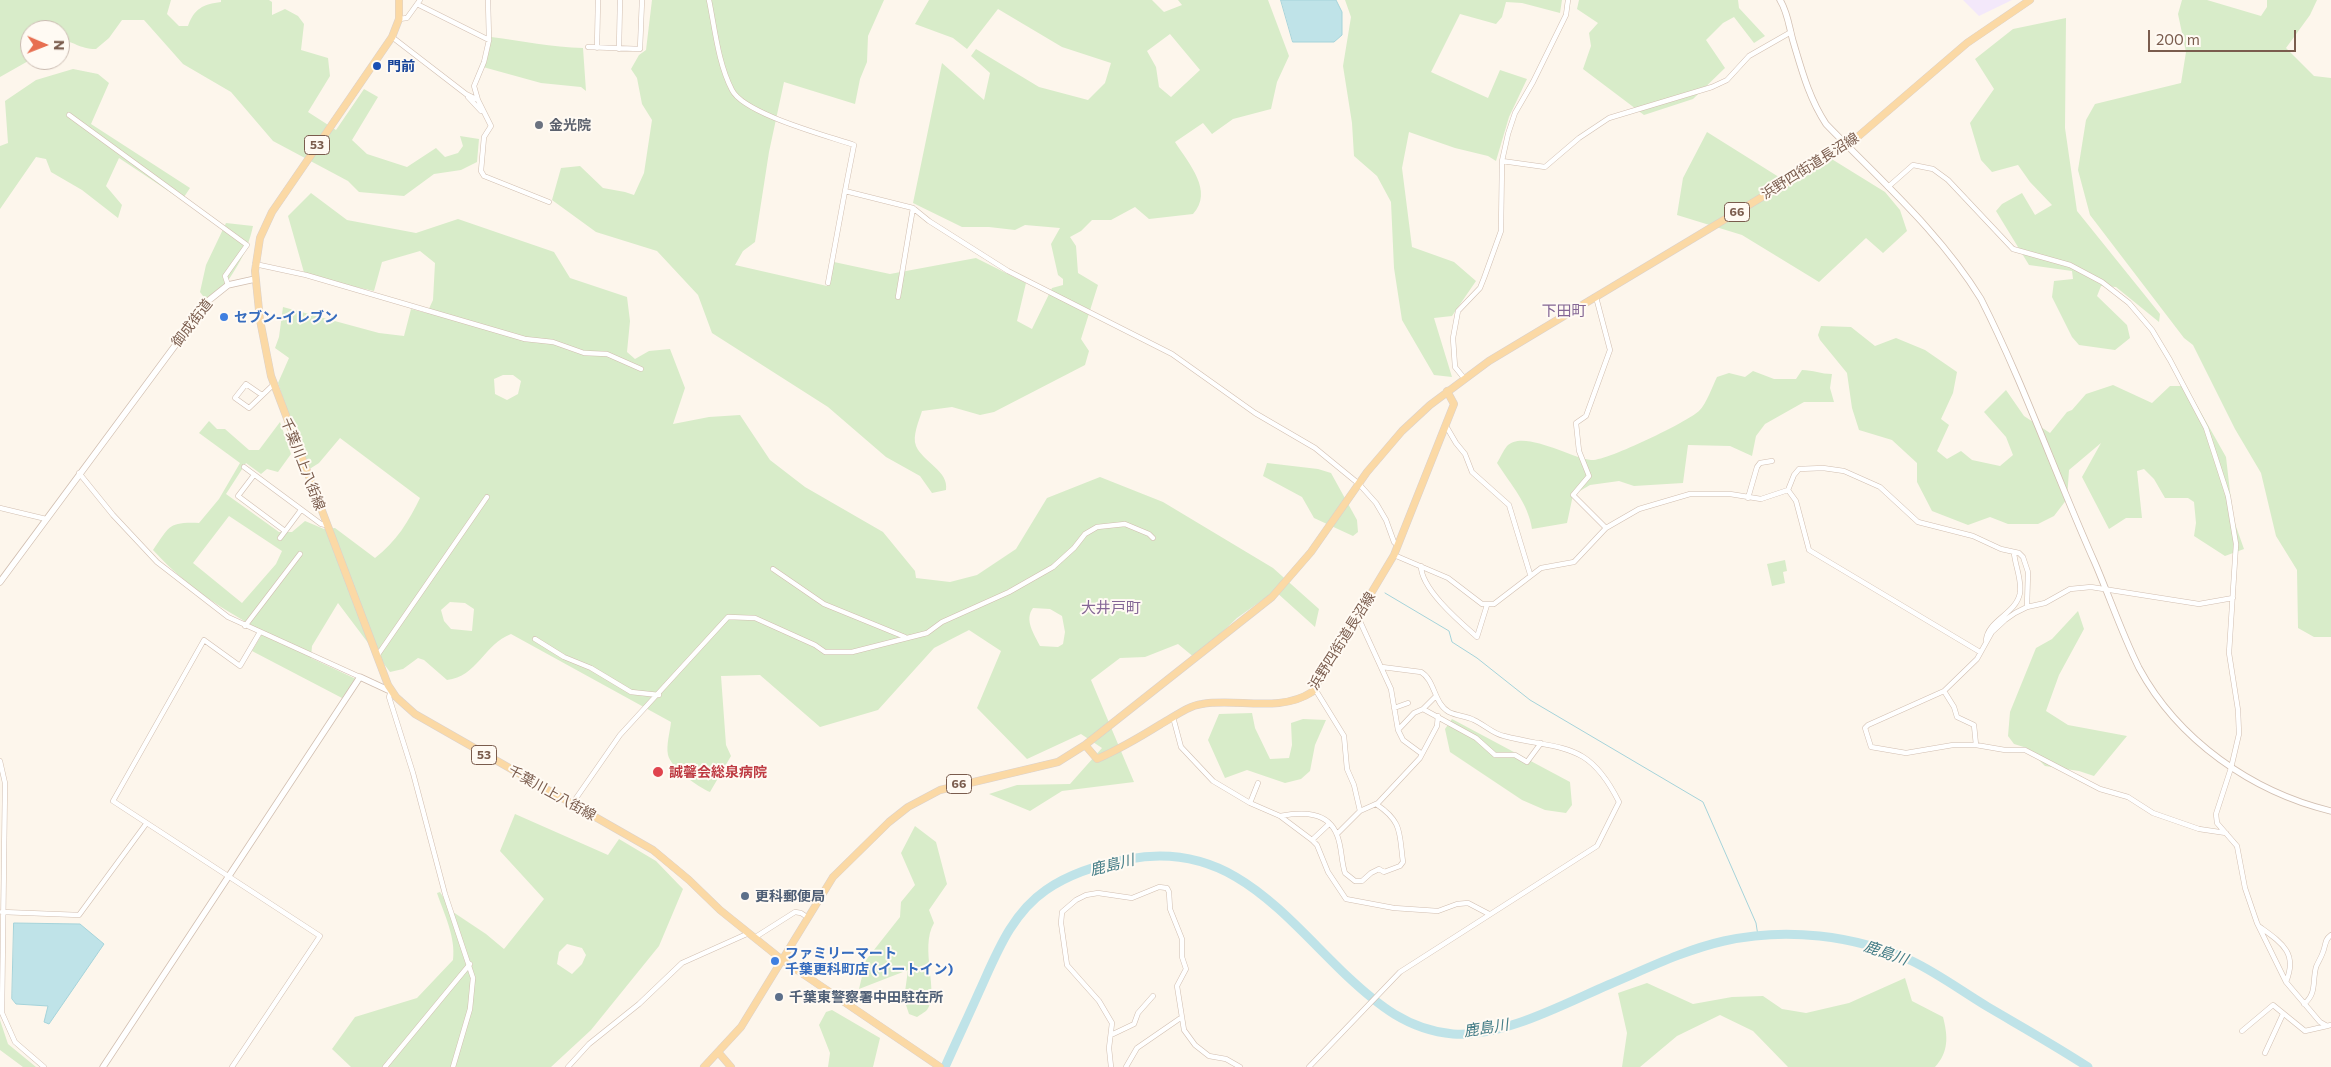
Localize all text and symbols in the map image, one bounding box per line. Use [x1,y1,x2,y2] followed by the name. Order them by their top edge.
[20,20,70,70] north arrow
[2151,20,2298,52] scale bar
[2156,30,2200,48] text: 200 m
[51,40,68,51] text: N
[387,58,415,74] place label: 門前
[371,60,383,72] marker: 門前
[549,117,591,133] place label: 金光院
[533,119,545,131] marker: 金光院
[1758,129,1862,203] street label: 浜野四街道長沼線
[304,136,330,154] road number: 53
[1724,202,1750,222] road number: 66
[168,296,216,350] street label: 御成街道
[1542,302,1586,320] district label: 下田町
[234,309,338,325] place label: セブン-イレブン
[218,311,230,323] marker: セブン-イレブン
[278,415,328,513] street label: 千葉川上八街線
[1305,589,1379,693] street label: 浜野四街道長沼線
[1081,599,1141,617] district label: 大井戸町
[472,746,496,764] road number: 53
[505,762,599,824] street label: 千葉川上八街線
[669,764,767,780] place label: 誠馨会総泉病院
[651,765,665,779] marker: 誠馨会総泉病院
[946,774,972,794] road number: 66
[1088,851,1136,879] water label: 鹿島川
[755,888,825,904] place label: 更科郵便局
[739,890,751,902] marker: 更科郵便局
[1862,937,1910,969] water label: 鹿島川
[785,945,953,978] place label: ファミリーマート 千葉更科町店 (イートイン)
[769,955,781,967] marker: ファミリーマート 千葉更科町店 (イートイン)
[789,989,943,1005] place label: 千葉東警察署中田駐在所
[773,991,785,1003] marker: 千葉東警察署中田駐在所
[1462,1016,1510,1040] water label: 鹿島川

